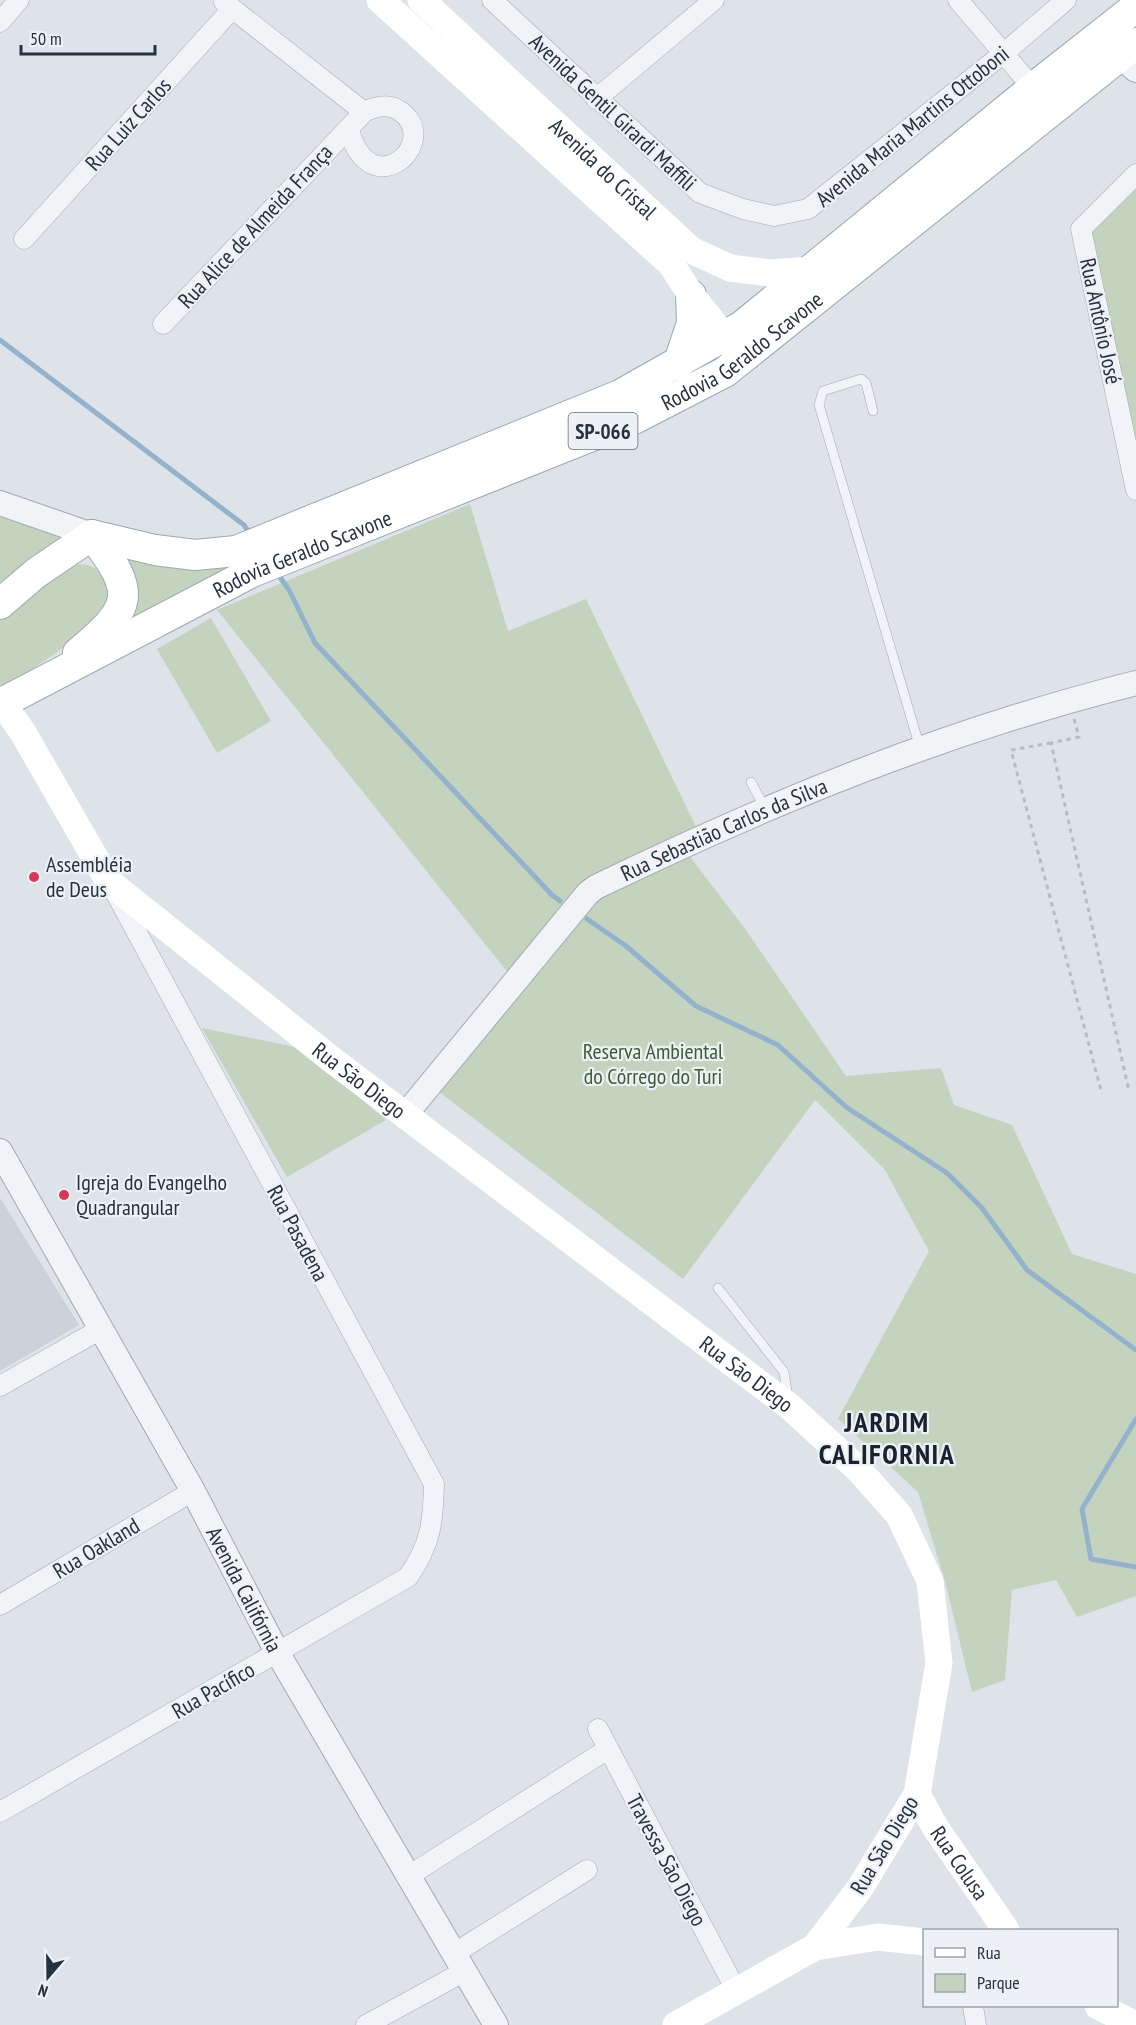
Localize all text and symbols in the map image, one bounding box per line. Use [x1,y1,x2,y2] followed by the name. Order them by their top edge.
[21,18,154,56] scale bar
[30,27,62,50] text: 50 m
[524,27,702,197] street label: Avenida Gentil Girardi Maffili
[810,39,1014,213] street label: Avenida Maria Martins Ottoboni
[79,72,177,176] street label: Rua Luiz Carlos
[543,112,663,226] street label: Avenida do Cristal
[172,138,338,314] street label: Rua Alice de Almeida França
[1074,255,1128,387] street label: Rua Antônio José
[656,285,828,417] street label: Rodovia Geraldo Scavone
[568,413,638,449] road number: SP-066
[208,504,396,604] street label: Rodovia Geraldo Scavone
[616,772,831,887] street label: Rua Sebastião Carlos da Silva
[46,850,132,903] place label: Assembléia de Deus
[27,870,41,884] marker: Assembléia de Deus
[307,1036,412,1125] street label: Rua São Diego
[583,1037,724,1090] park label: Reserva Ambiental do Córrego do Turi
[76,1168,227,1221] place label: Igreja do Evangelho Quadrangular
[261,1180,335,1286] street label: Rua Pasadena
[57,1188,71,1202] marker: Igreja do Evangelho Quadrangular
[694,1329,799,1418] street label: Rua São Diego
[819,1403,955,1472] district label: JARDIM CALIFORNIA
[48,1511,144,1585] street label: Rua Oakland
[200,1522,289,1657] street label: Avenida Califórnia
[167,1655,259,1725] street label: Rua Pacífico
[621,1789,713,1931] street label: Travessa São Diego
[844,1791,924,1899] street label: Rua São Diego
[924,1820,995,1905] street label: Rua Colusa
[923,1929,1118,2007] legend
[977,1941,1001,1964] text: Rua
[18,1947,78,2007] north arrow
[977,1971,1020,1994] text: Parque
[35,1980,50,2002] text: N

